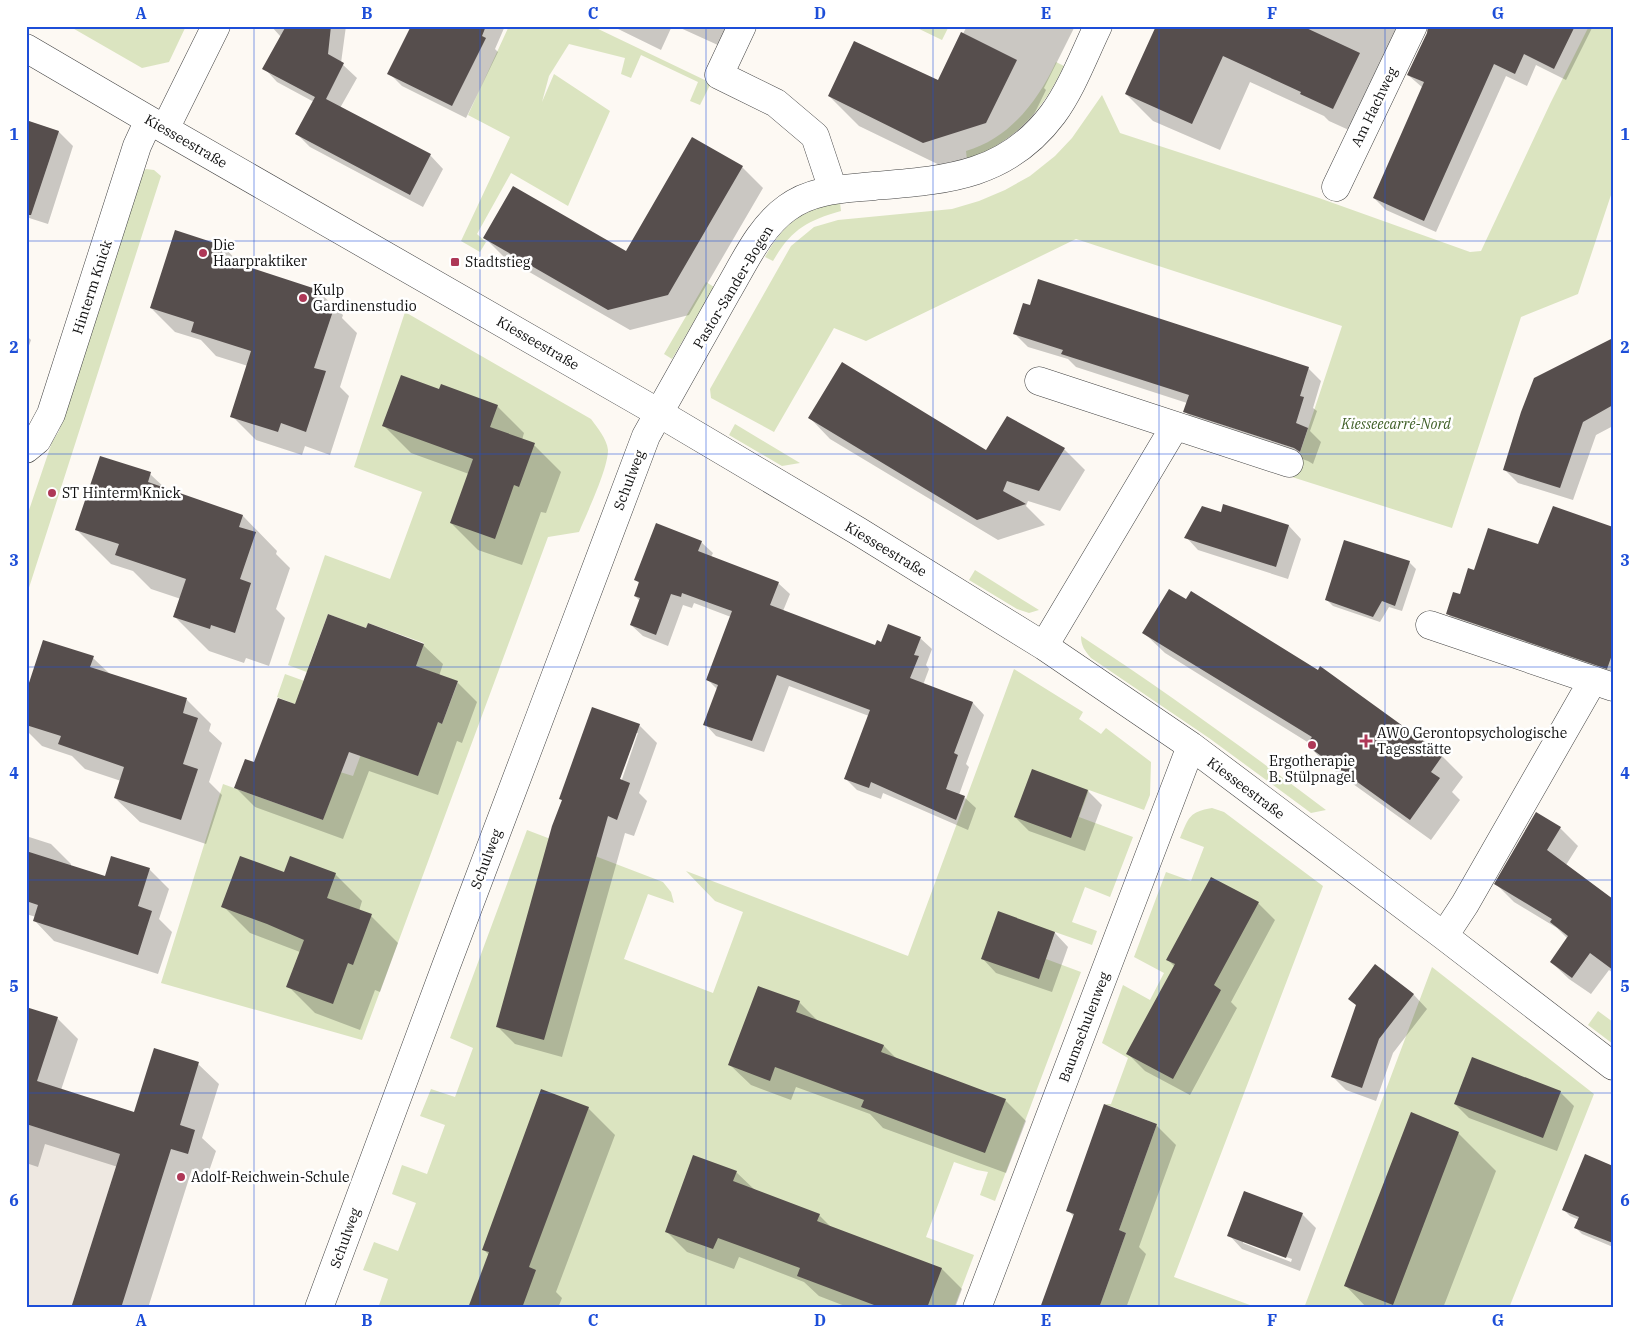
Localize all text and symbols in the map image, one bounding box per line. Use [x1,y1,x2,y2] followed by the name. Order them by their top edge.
[135,3,147,23] text: A
[361,3,373,23] text: B
[588,3,598,23] text: C
[814,3,826,23] text: D
[1041,3,1051,23] text: E
[1267,3,1277,23] text: F
[1492,3,1504,23] text: G
[1347,64,1401,150] street label: Am Hachweg
[141,110,231,172] street label: Kiesseestraße
[9,124,19,144] text: 1
[1620,124,1630,144] text: 1
[689,222,777,352] street label: Pastor-Sander-Bogen
[213,236,308,270] place label: Die Haarpraktiker
[68,237,116,336] street label: Hinterm Knick
[197,247,209,259] marker: Die Haarpraktiker
[465,253,531,271] place label: Stadtstieg
[449,256,461,268] marker: Stadtstieg
[313,281,417,315] place label: Kulp Gardinenstudio
[297,292,309,304] marker: Kulp Gardinenstudio
[493,312,583,374] street label: Kiesseestraße
[9,337,19,357] text: 2
[1620,337,1630,357] text: 2
[1340,415,1451,433] park label: Kiesseecarré-Nord
[609,447,649,513] street label: Schulweg
[62,484,181,502] place label: ST Hinterm Knick
[46,487,58,499] marker: ST Hinterm Knick
[842,517,930,581] street label: Kiesseestraße
[9,550,19,570] text: 3
[1620,550,1630,570] text: 3
[1377,724,1567,758] place label: AWO Gerontopsychologische Tagesstätte
[1359,734,1373,748] marker: AWO Gerontopsychologische Tagesstätte
[1306,739,1318,751] marker: Ergotherapie B. Stülpnagel
[1269,752,1355,786] place label: Ergotherapie B. Stülpnagel
[1204,753,1288,823] street label: Kiesseestraße
[9,763,19,783] text: 4
[1620,763,1630,783] text: 4
[466,826,506,892] street label: Schulweg
[1055,969,1113,1085] street label: Baumschulenweg
[9,976,19,996] text: 5
[1620,976,1630,996] text: 5
[191,1168,349,1186] place label: Adolf-Reichwein-Schule
[175,1171,187,1183] marker: Adolf-Reichwein-Schule
[9,1190,19,1210] text: 6
[1620,1190,1630,1210] text: 6
[326,1205,364,1271] street label: Schulweg
[135,1310,147,1330] text: A
[361,1310,373,1330] text: B
[588,1310,598,1330] text: C
[814,1310,826,1330] text: D
[1041,1310,1051,1330] text: E
[1267,1310,1277,1330] text: F
[1492,1310,1504,1330] text: G

